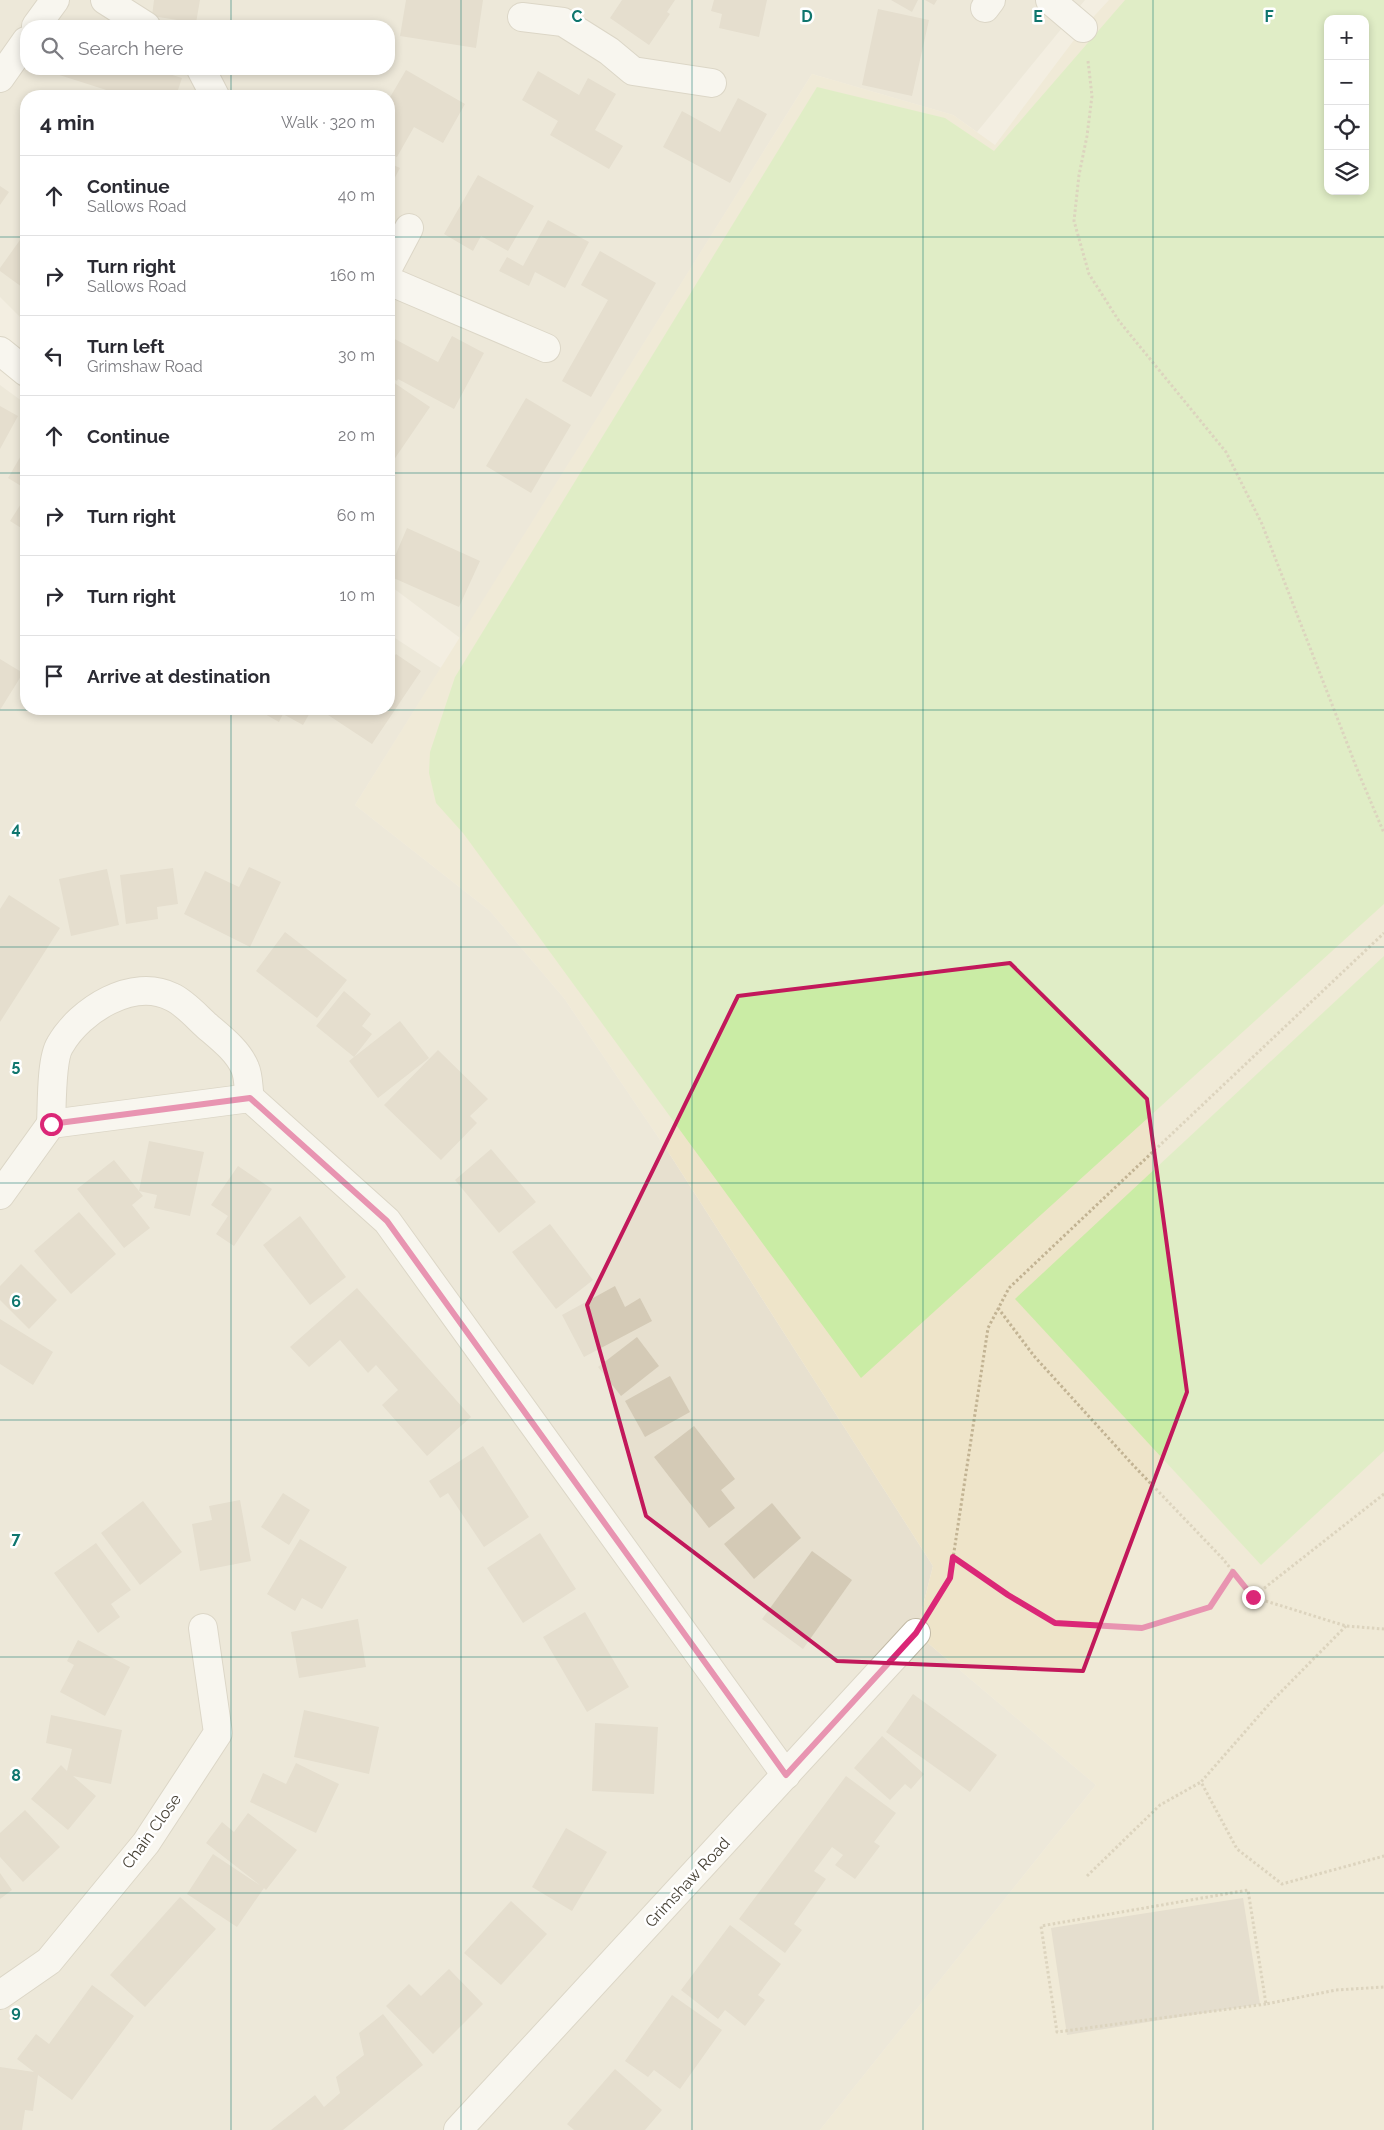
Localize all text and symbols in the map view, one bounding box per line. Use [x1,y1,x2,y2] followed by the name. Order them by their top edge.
[572,7,583,26] text: C
[801,7,813,26] text: D
[1033,7,1043,26] text: E
[1264,7,1274,26] text: F
[1324,15,1369,195] map controls
[1324,15,1369,60] button: +
[20,20,395,75] search box
[38,34,66,62] icon: search
[78,37,184,59] text: Search here
[1324,60,1369,105] button: −
[1324,105,1369,150] button: locate
[40,110,95,135] text: 4 min
[281,113,375,132] text: Walk · 320 m
[1324,150,1369,195] button: layers
[87,175,170,197] text: Continue
[40,182,68,210] icon: ahead
[338,186,375,205] text: 40 m
[87,197,186,216] text: Sallows Road
[87,255,176,277] text: Turn right
[40,262,68,290] icon: right
[330,266,375,285] text: 160 m
[87,277,186,296] text: Sallows Road
[87,335,164,357] text: Turn left
[40,342,68,370] icon: left
[338,346,375,365] text: 30 m
[87,357,203,376] text: Grimshaw Road
[40,422,68,450] icon: ahead
[87,425,170,447] text: Continue
[338,426,375,445] text: 20 m
[40,502,68,530] icon: right
[87,505,176,527] text: Turn right
[337,506,375,525] text: 60 m
[40,582,68,610] icon: right
[87,585,176,607] text: Turn right
[340,586,375,605] text: 10 m
[40,662,68,690] icon: arrive
[87,665,271,687] text: Arrive at destination
[11,819,21,838] text: 4
[12,1056,21,1075] text: 5
[40,1113,63,1136] route start
[11,1292,21,1311] text: 6
[12,1529,21,1548] text: 7
[1242,1586,1265,1609] route end
[11,1766,21,1785] text: 8
[118,1790,185,1872] street label: Chain Close
[641,1833,734,1931] street label: Grimshaw Road
[11,2002,21,2021] text: 9

